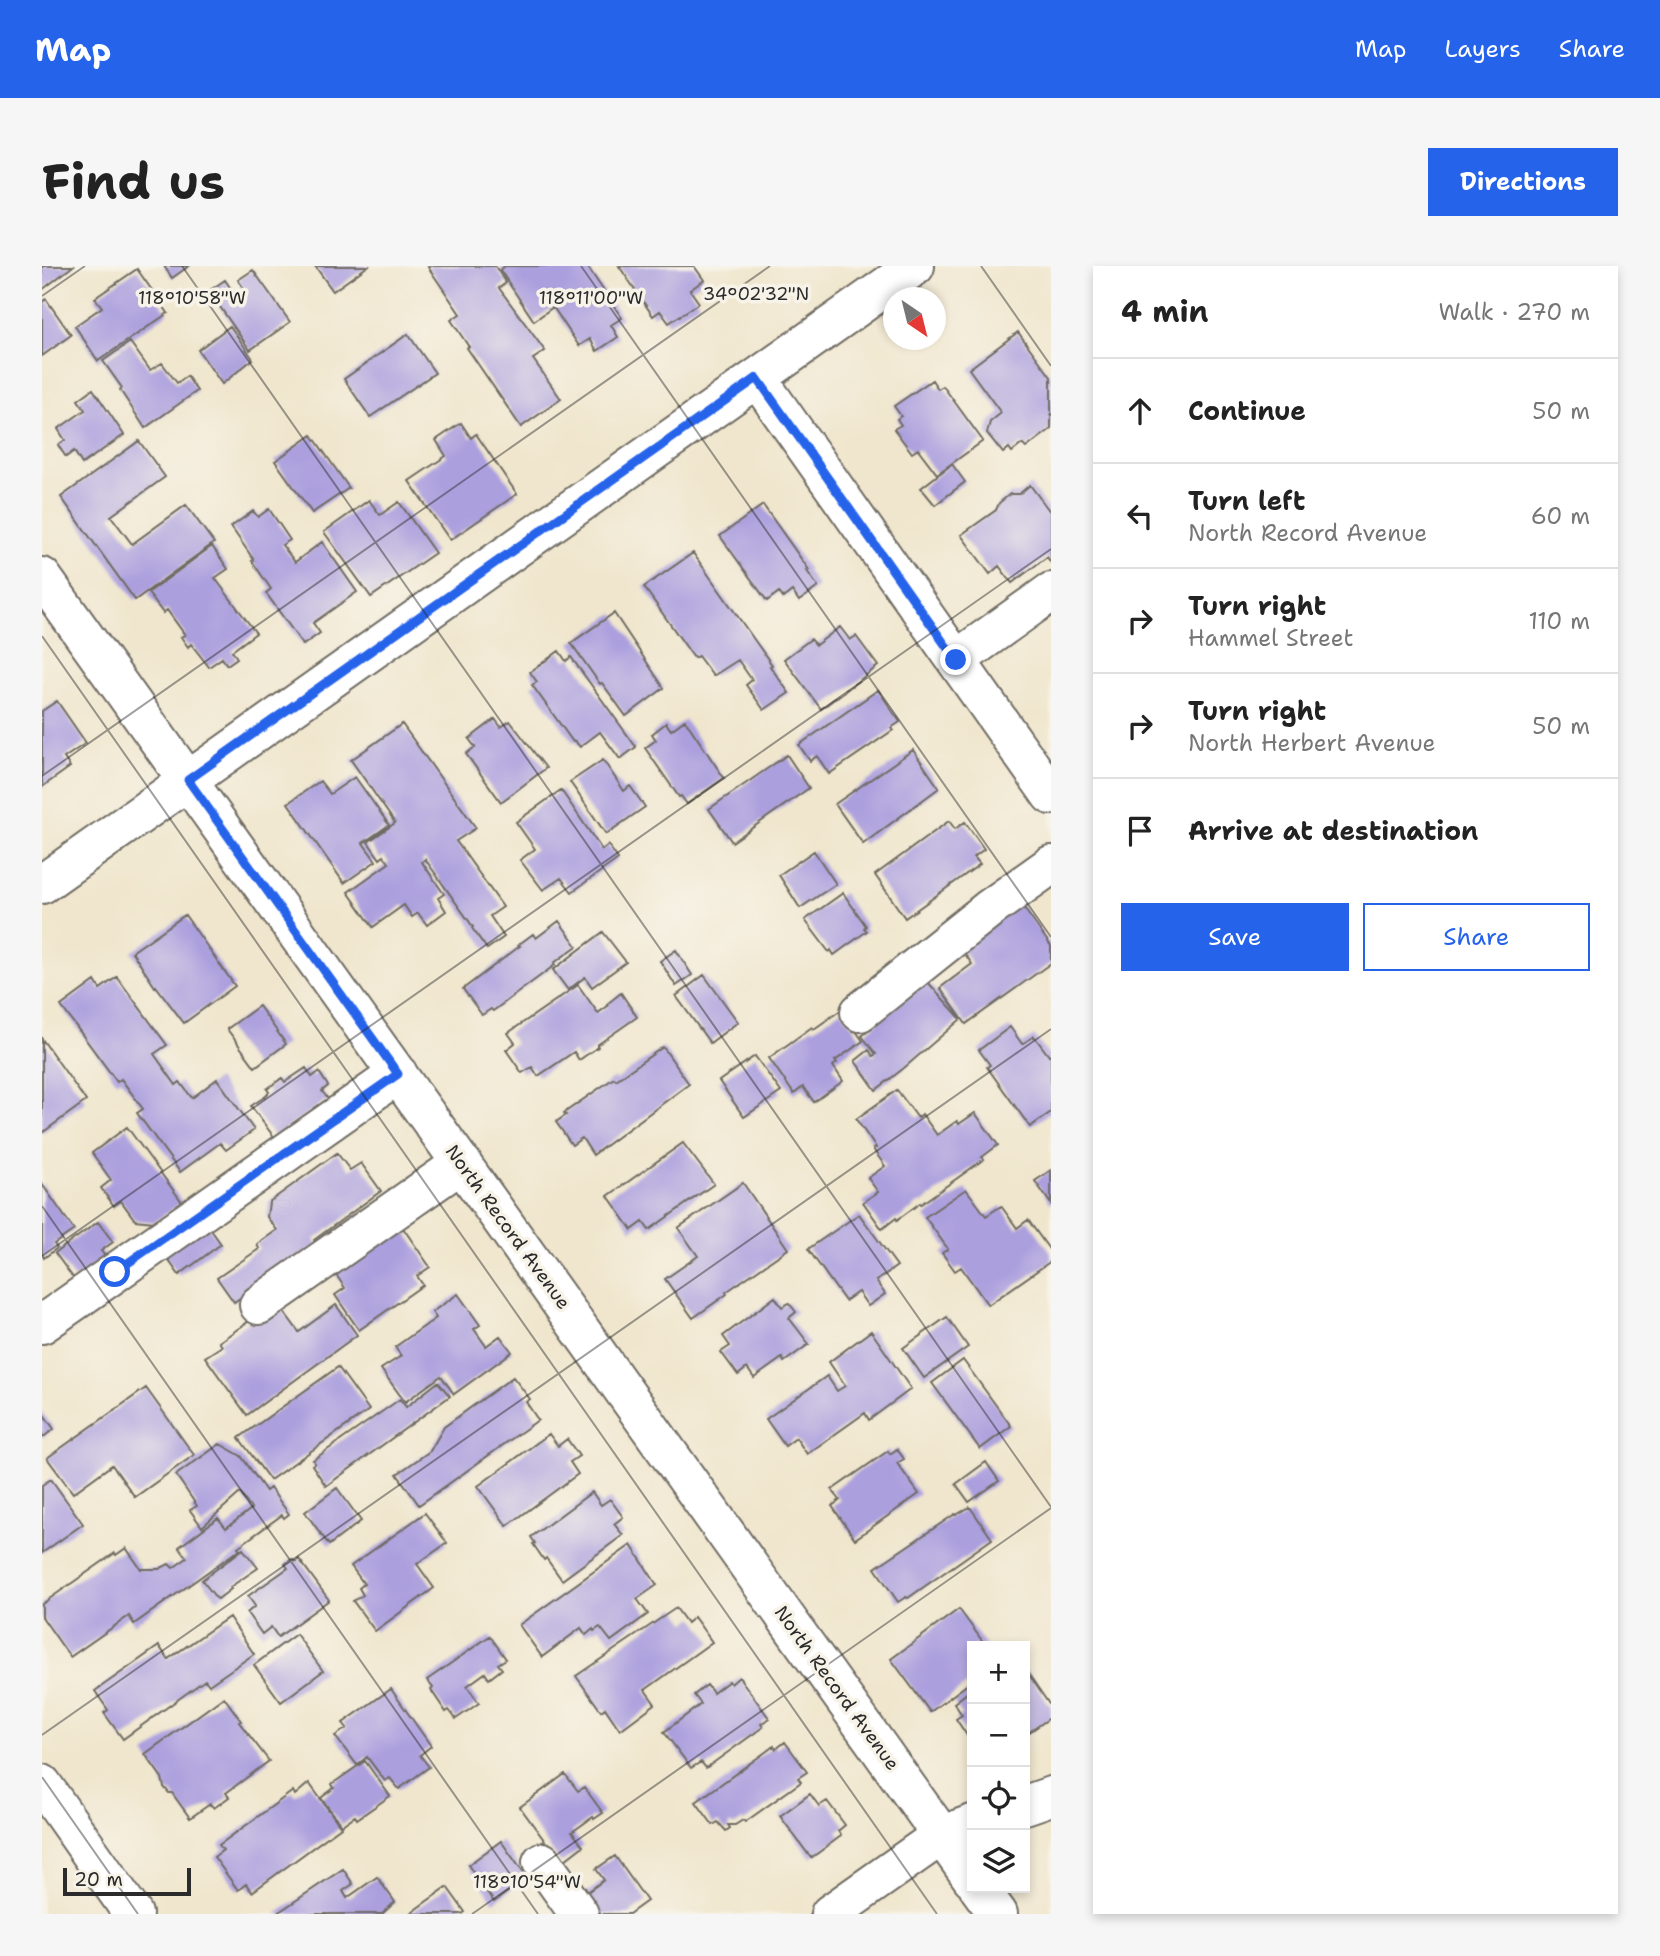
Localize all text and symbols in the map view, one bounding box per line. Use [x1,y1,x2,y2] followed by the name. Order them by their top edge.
[35,27,111,72] text: Map
[1355,33,1406,65] text: Map
[1444,33,1521,65] text: Layers
[1559,33,1625,65] text: Share
[1428,148,1618,216] button: Directions
[42,149,225,215] text: Find us
[703,282,809,306] text: 34°02'32"N
[138,286,246,310] text: 118°10'58"W
[539,286,643,310] text: 118°11'00"W
[883,287,946,350] north arrow
[1121,291,1208,332] text: 4 min
[1438,297,1590,327] text: Walk · 270 m
[1121,392,1159,430] icon: ahead
[1188,393,1306,428] text: Continue
[1532,396,1590,426] text: 50 m
[1188,483,1305,518] text: Turn left
[1121,497,1159,535] icon: left
[1531,501,1590,531] text: 60 m
[1188,518,1427,548] text: North Record Avenue
[1188,588,1326,623] text: Turn right
[1121,602,1159,640] icon: right
[1528,606,1590,636] text: 110 m
[1188,623,1354,653] text: Hammel Street
[940,644,971,675] route end
[1188,693,1326,728] text: Turn right
[1121,707,1159,745] icon: right
[1532,711,1590,741] text: 50 m
[1188,728,1436,758] text: North Herbert Avenue
[1121,812,1159,850] icon: arrive
[1188,813,1478,848] text: Arrive at destination
[1121,903,1349,971] button: Save
[1363,903,1590,971] button: Share
[440,1140,576,1314] street label: North Record Avenue
[99,1256,130,1287] route start
[769,1601,905,1775] street label: North Record Avenue
[967,1641,1030,1893] map controls
[967,1641,1030,1704] button: +
[967,1704,1030,1767] button: −
[967,1767,1030,1830] button: locate
[967,1830,1030,1893] button: layers
[63,1865,191,1897] scale bar
[74,1867,123,1892] text: 20 m
[473,1870,581,1894] text: 118°10'54"W

